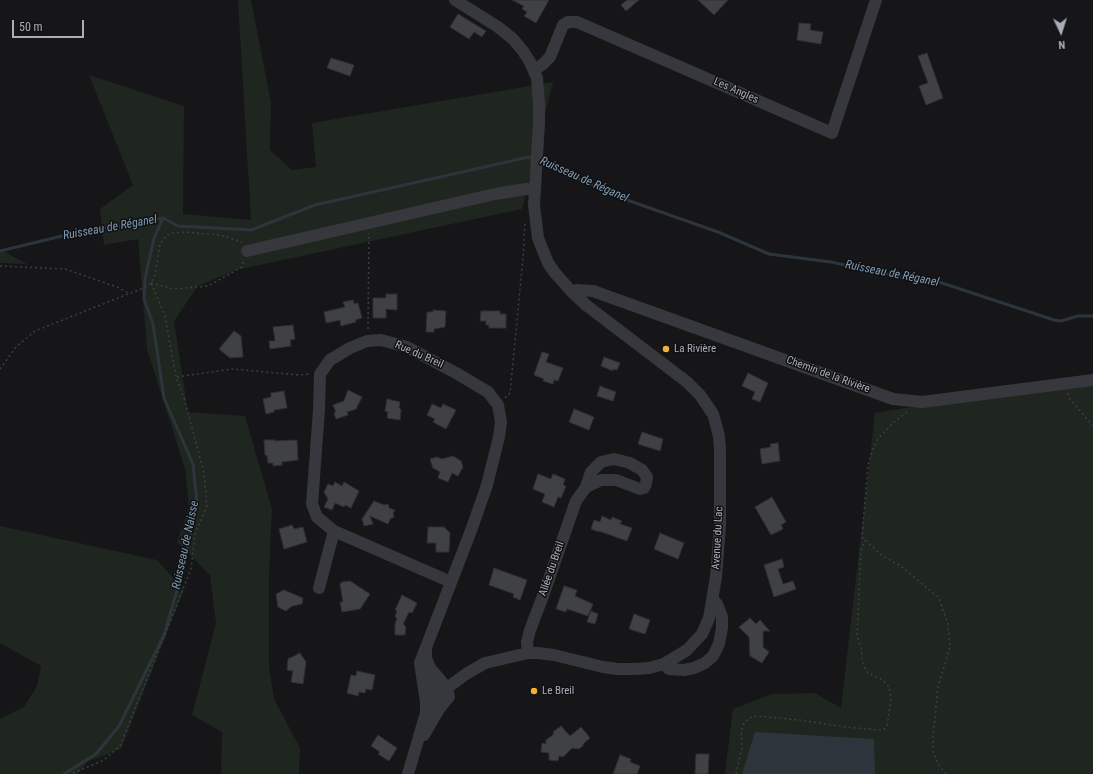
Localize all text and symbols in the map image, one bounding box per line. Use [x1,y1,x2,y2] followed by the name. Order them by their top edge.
[14,12,86,38] scale bar
[1041,12,1081,52] north arrow
[19,20,43,34] text: 50 m
[1058,38,1066,51] text: N
[712,75,760,107] street label: Les Angles
[538,154,630,206] water label: Ruisseau de Réganel
[62,213,158,243] water label: Ruisseau de Réganel
[844,258,940,290] water label: Ruisseau de Réganel
[393,338,445,372] street label: Rue du Breil
[674,342,716,356] place label: La Rivière
[661,344,671,354] marker: La Rivière
[784,354,872,396] street label: Chemin de la Rivière
[170,499,202,591] water label: Ruisseau de Naisse
[710,506,726,570] street label: Avenue du Lac
[536,540,568,598] street label: Allée du Breil
[542,684,574,698] place label: Le Breil
[529,686,539,696] marker: Le Breil

